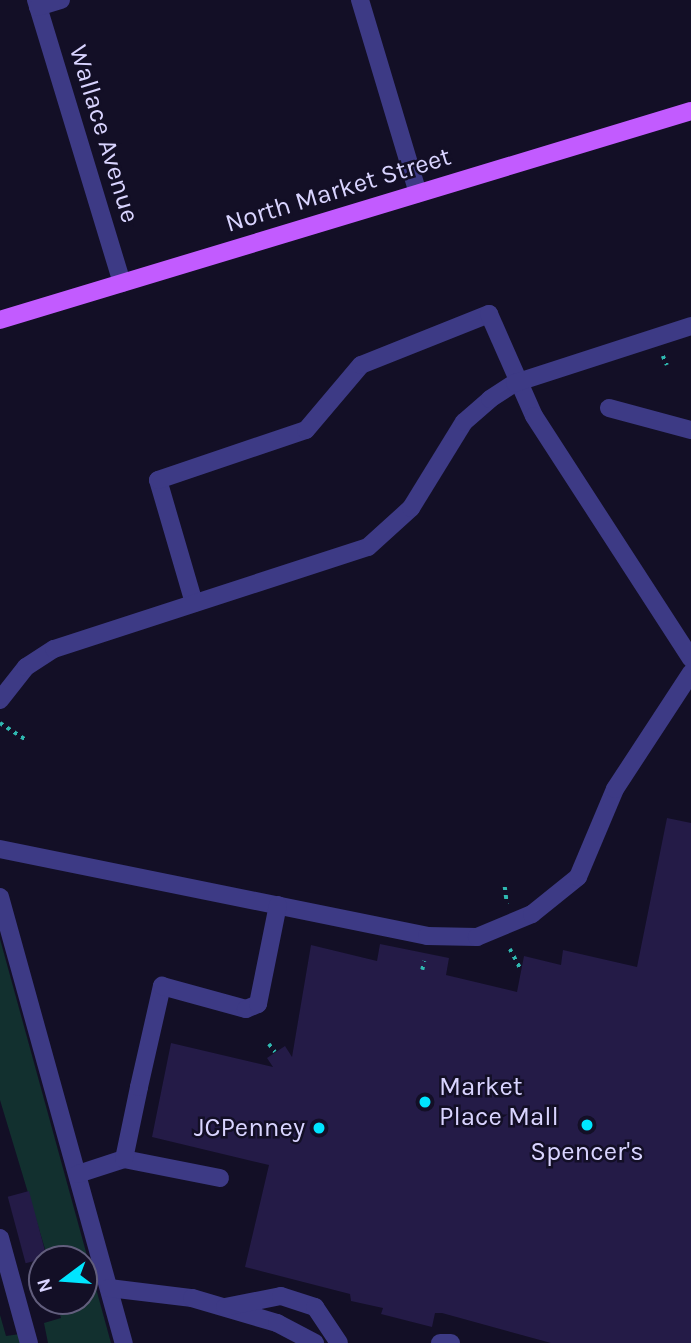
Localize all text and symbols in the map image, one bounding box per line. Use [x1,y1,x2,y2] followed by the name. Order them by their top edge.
[62,41,146,227] street label: Wallace Avenue
[222,141,454,239] street label: North Market Street
[439,1071,559,1132] place label: Market Place Mall
[417,1094,433,1110] marker: Market Place Mall
[194,1112,305,1144] place label: JCPenney
[579,1117,595,1133] marker: Spencer's
[311,1120,327,1136] marker: JCPenney
[530,1136,644,1168] place label: Spencer's
[28,1245,98,1315] north arrow
[32,1276,57,1295] text: N

